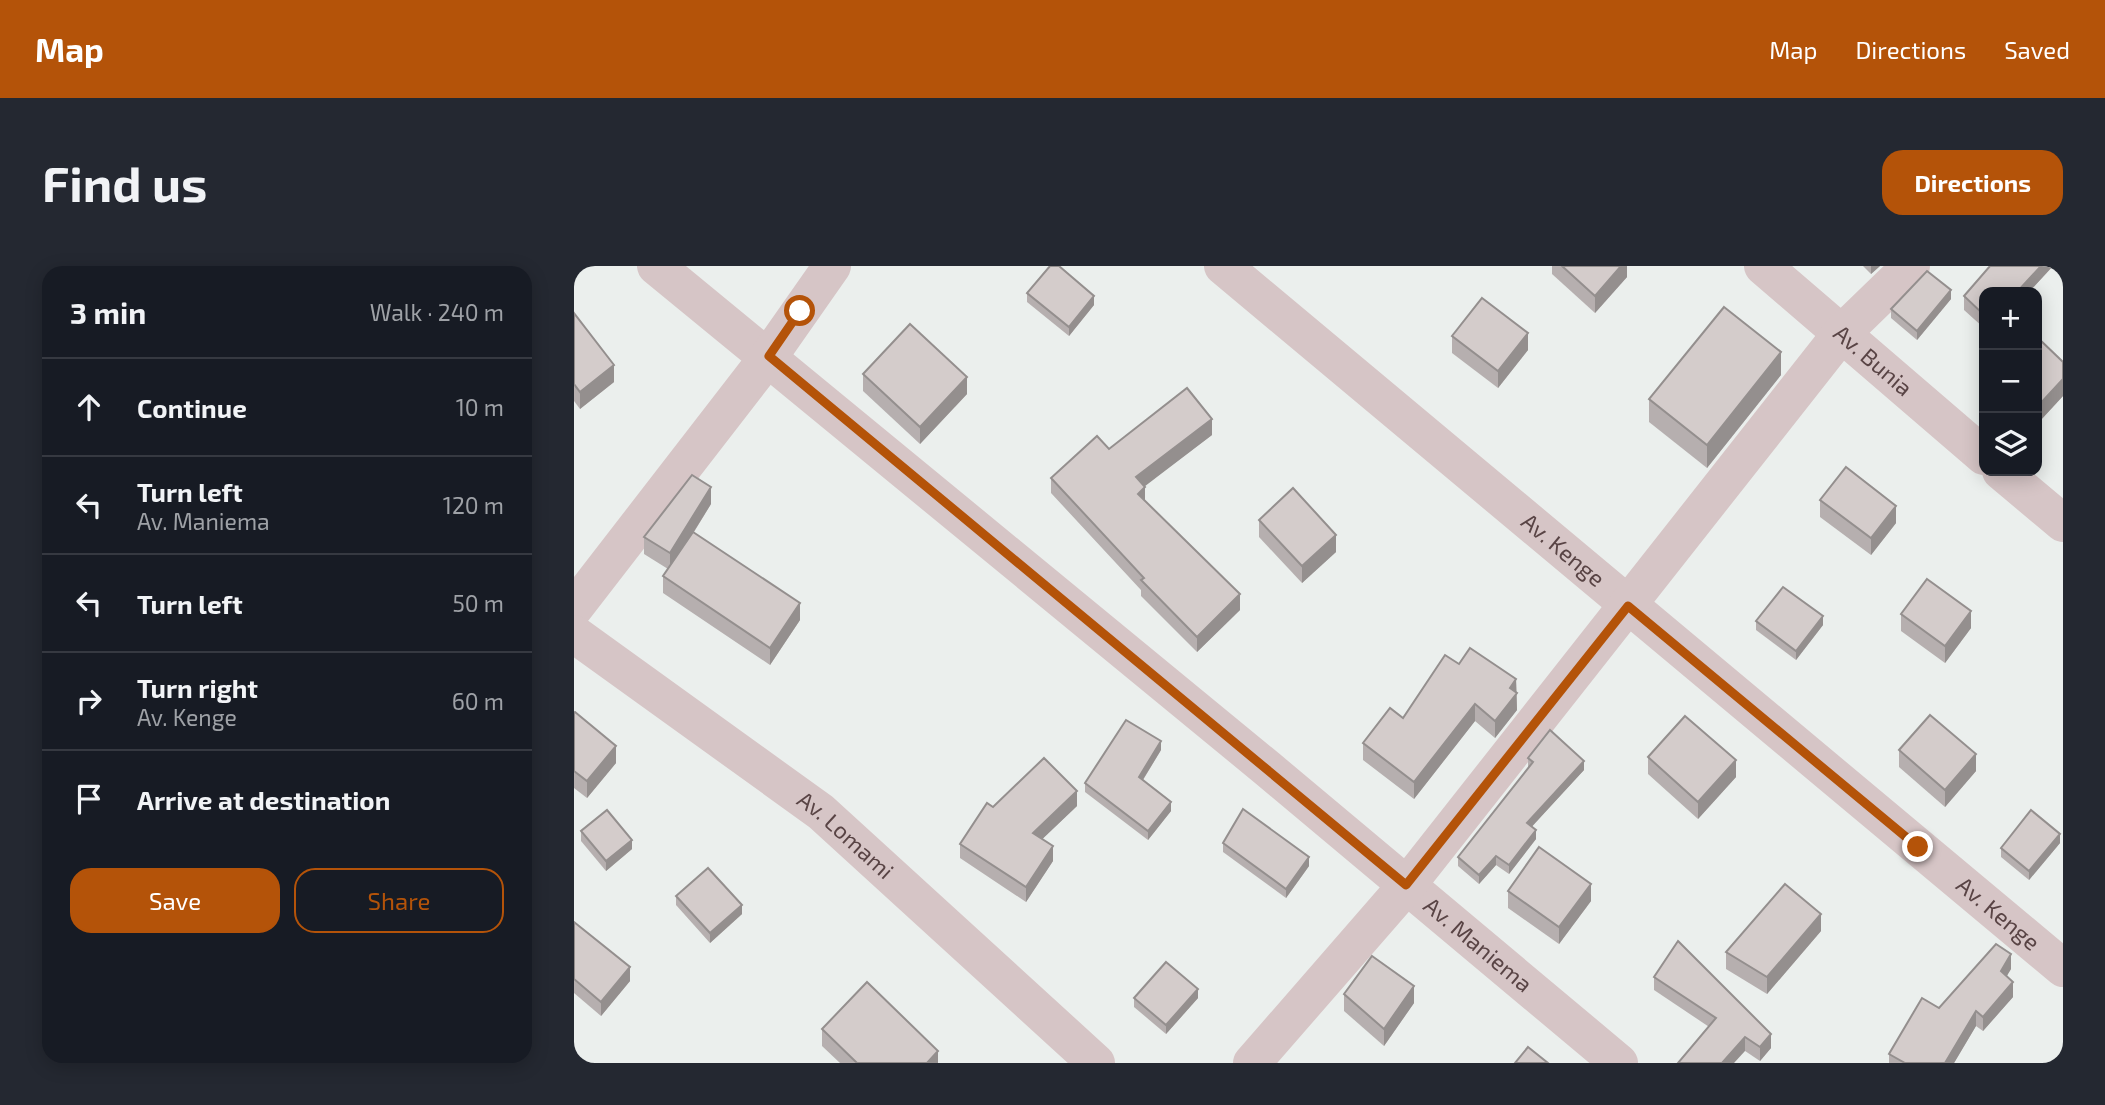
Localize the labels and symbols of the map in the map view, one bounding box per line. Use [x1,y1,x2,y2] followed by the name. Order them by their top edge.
[784,295,815,326] route start
[1829,318,1919,401] street label: Av. Bunia
[1516,507,1611,592] street label: Av. Kenge
[792,785,900,884] street label: Av. Lomami
[1902,831,1933,862] route end
[1951,870,2046,956] street label: Av. Kenge
[1419,891,1538,997] street label: Av. Maniema

